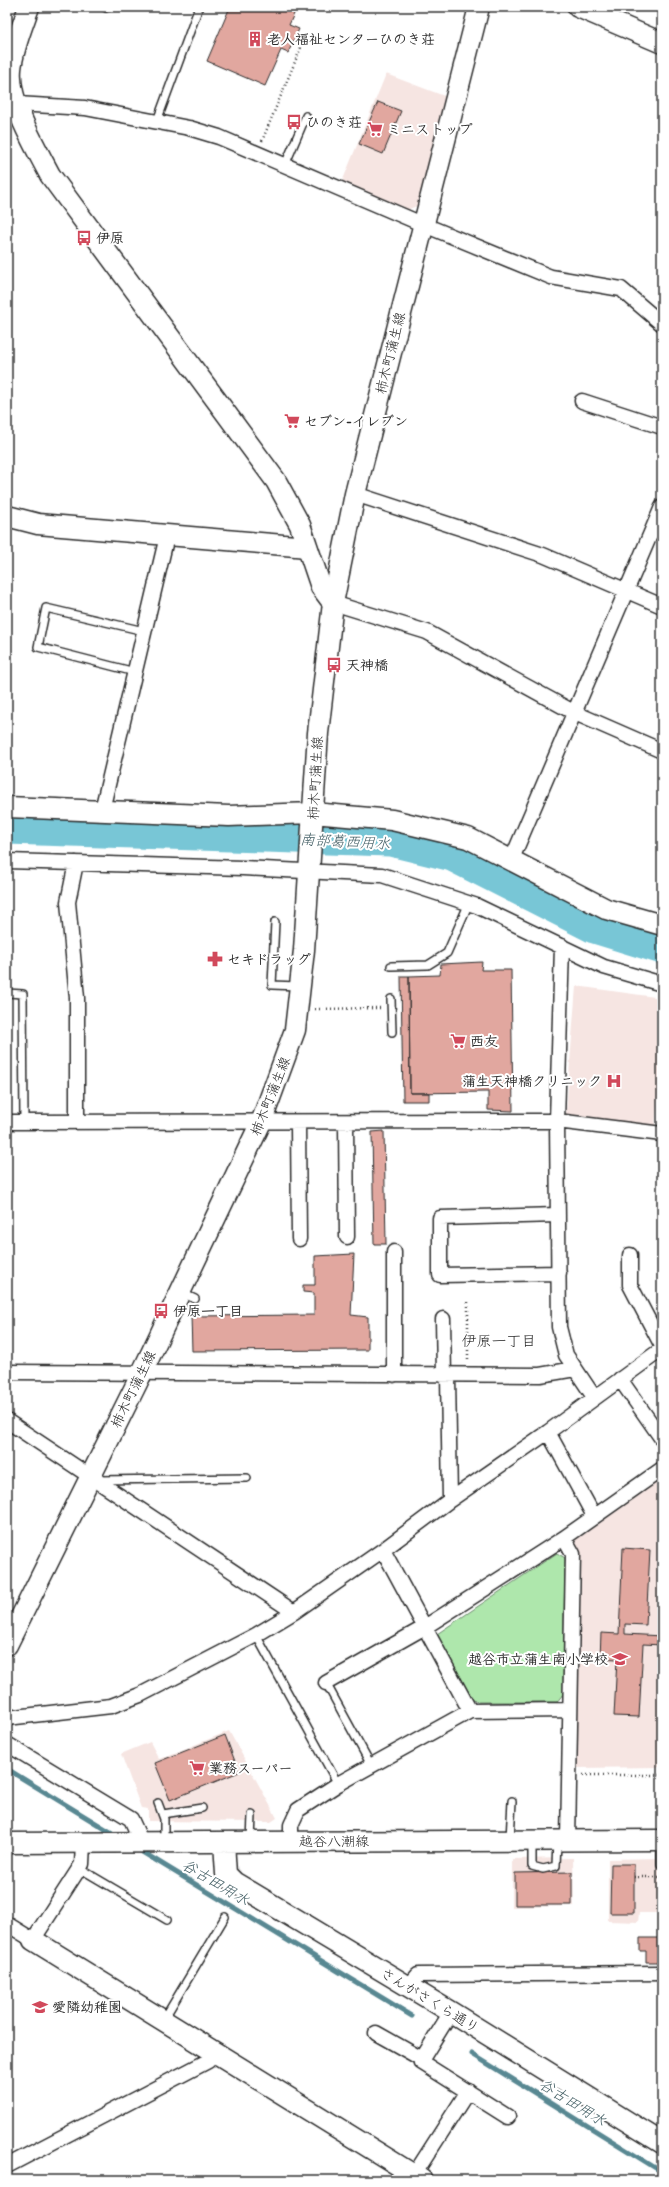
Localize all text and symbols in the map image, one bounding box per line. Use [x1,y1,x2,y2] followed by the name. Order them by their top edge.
[246,30,264,48] building icon: 老人福祉センターひのき荘
[267,30,435,48] place label: 老人福祉センターひのき荘
[285,113,303,131] bus stop icon: ひのき荘
[306,113,362,131] place label: ひのき荘
[366,120,384,138] supermarket icon: ミニストップ
[387,120,472,138] place label: ミニストップ
[75,229,93,247] bus stop icon: 伊原
[96,229,124,247] place label: 伊原
[371,310,409,396] street label: 柿木町蒲生線
[283,412,301,430] supermarket icon: セブン-イレブン
[304,412,408,430] place label: セブン-イレブン
[325,656,343,674] bus stop icon: 天神橋
[346,656,388,674] place label: 天神橋
[304,736,326,820] street label: 柿木町蒲生線
[300,829,390,853] water label: 南部葛西用水
[206,950,224,968] pharmacy icon: セキドラッグ
[227,950,311,968] place label: セキドラッグ
[449,1032,467,1050] supermarket icon: 西友
[470,1032,498,1050] place label: 西友
[246,1054,294,1138] street label: 柿木町蒲生線
[462,1072,602,1090] place label: 蒲生天神橋クリニック
[605,1072,623,1090] hospital icon: 蒲生天神橋クリニック
[152,1302,170,1320] bus stop icon: 伊原一丁目
[173,1302,243,1320] place label: 伊原一丁目
[461,1331,537,1350] district label: 伊原一丁目
[106,1347,160,1431] street label: 柿木町蒲生線
[468,1650,608,1668] place label: 越谷市立蒲生南小学校
[611,1650,629,1668] school or university icon: 越谷市立蒲生南小学校
[188,1759,206,1777] supermarket icon: 業務スーパー
[209,1759,292,1777] place label: 業務スーパー
[299,1832,369,1850] street label: 越谷八潮線
[179,1855,253,1909] water label: 谷古田用水
[377,1963,483,2037] street label: さんがさくら通り
[31,1998,49,2016] school or university icon: 愛隣幼稚園
[52,1998,122,2016] place label: 愛隣幼稚園
[536,2074,610,2130] water label: 谷古田用水

